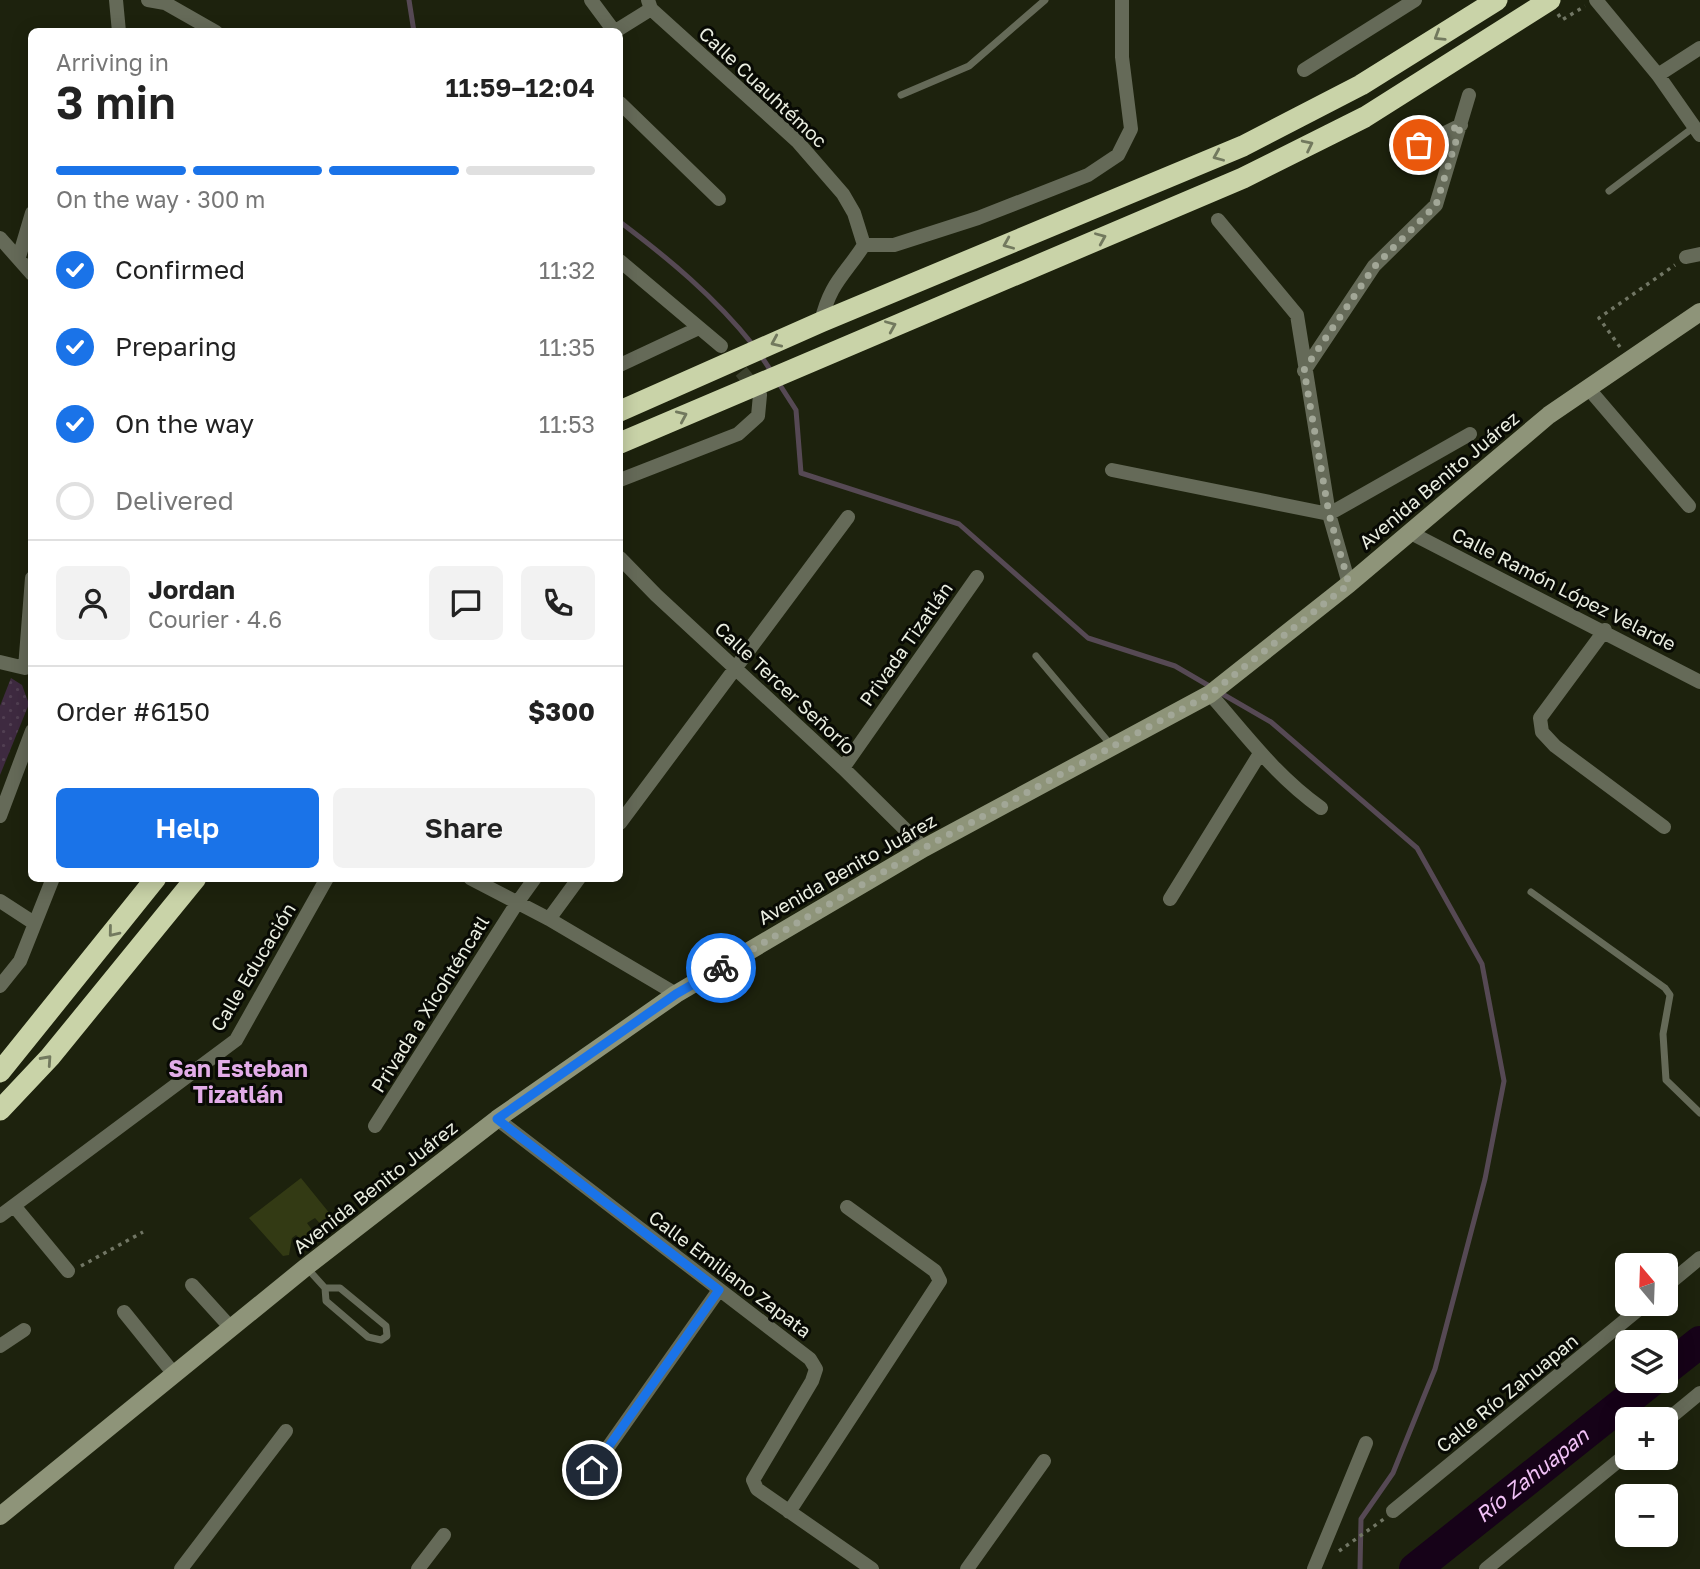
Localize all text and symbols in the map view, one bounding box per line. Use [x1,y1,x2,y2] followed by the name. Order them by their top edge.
[695,21,832,152] street label: Calle Cuauhtémoc
[1434,28,1447,41] one-way arrow
[56,48,169,76] text: Arriving in
[445,72,595,103] text: 11:59–12:04
[56,74,176,129] text: 3 min
[1389,115,1449,175] pin
[1400,126,1438,164] icon: bag
[1301,139,1313,153] one-way arrow
[1213,148,1225,162] one-way arrow
[56,185,265,213] text: On the way · 300 m
[1094,233,1106,247] one-way arrow
[1003,236,1016,250] one-way arrow
[56,251,94,289] icon: check
[115,254,245,285] text: Confirmed
[539,256,595,284] text: 11:32
[884,320,896,334] one-way arrow
[56,328,94,366] icon: check
[115,331,237,362] text: Preparing
[539,333,595,361] text: 11:35
[771,334,783,348] one-way arrow
[56,405,94,443] icon: check
[1354,406,1523,553] street label: Avenida Benito Juárez
[115,408,254,439] text: On the way
[539,410,595,438] text: 11:53
[675,410,687,424] one-way arrow
[115,485,234,516] text: Delivered
[1449,522,1680,655] street label: Calle Ramón López Velarde
[56,566,130,640] button: person
[429,566,503,640] button: chat
[521,566,595,640] button: phone
[148,574,235,605] text: Jordan
[854,577,957,710] street label: Privada Tizatlán
[148,605,282,633] text: Courier · 4.6
[710,617,860,759] street label: Calle Tercer Señorío
[56,696,210,727] text: Order #6150
[528,696,595,727] text: $300
[56,788,319,868] button: Help
[333,788,595,868] button: Share
[754,808,940,929] street label: Avenida Benito Juárez
[205,898,300,1035] street label: Calle Educación
[366,911,493,1096] street label: Privada a Xicohténcatl
[109,924,122,936] one-way arrow
[686,933,756,1003] courier
[702,949,740,987] icon: bike
[168,1054,308,1108] district label: San Esteban Tizatlán
[39,1055,51,1068] one-way arrow
[288,1115,461,1258] street label: Avenida Benito Juárez
[645,1205,816,1342] street label: Calle Emiliano Zapata
[1615,1253,1678,1316] north arrow
[1615,1253,1678,1547] map controls
[1431,1328,1582,1457] street label: Calle Río Zahuapan
[1615,1330,1678,1393] button: layers
[1615,1407,1678,1470] button: +
[1470,1421,1594,1528] water label: Río Zahuapan
[562,1440,622,1500] pin
[573,1451,611,1489] icon: home
[1615,1484,1678,1547] button: −

